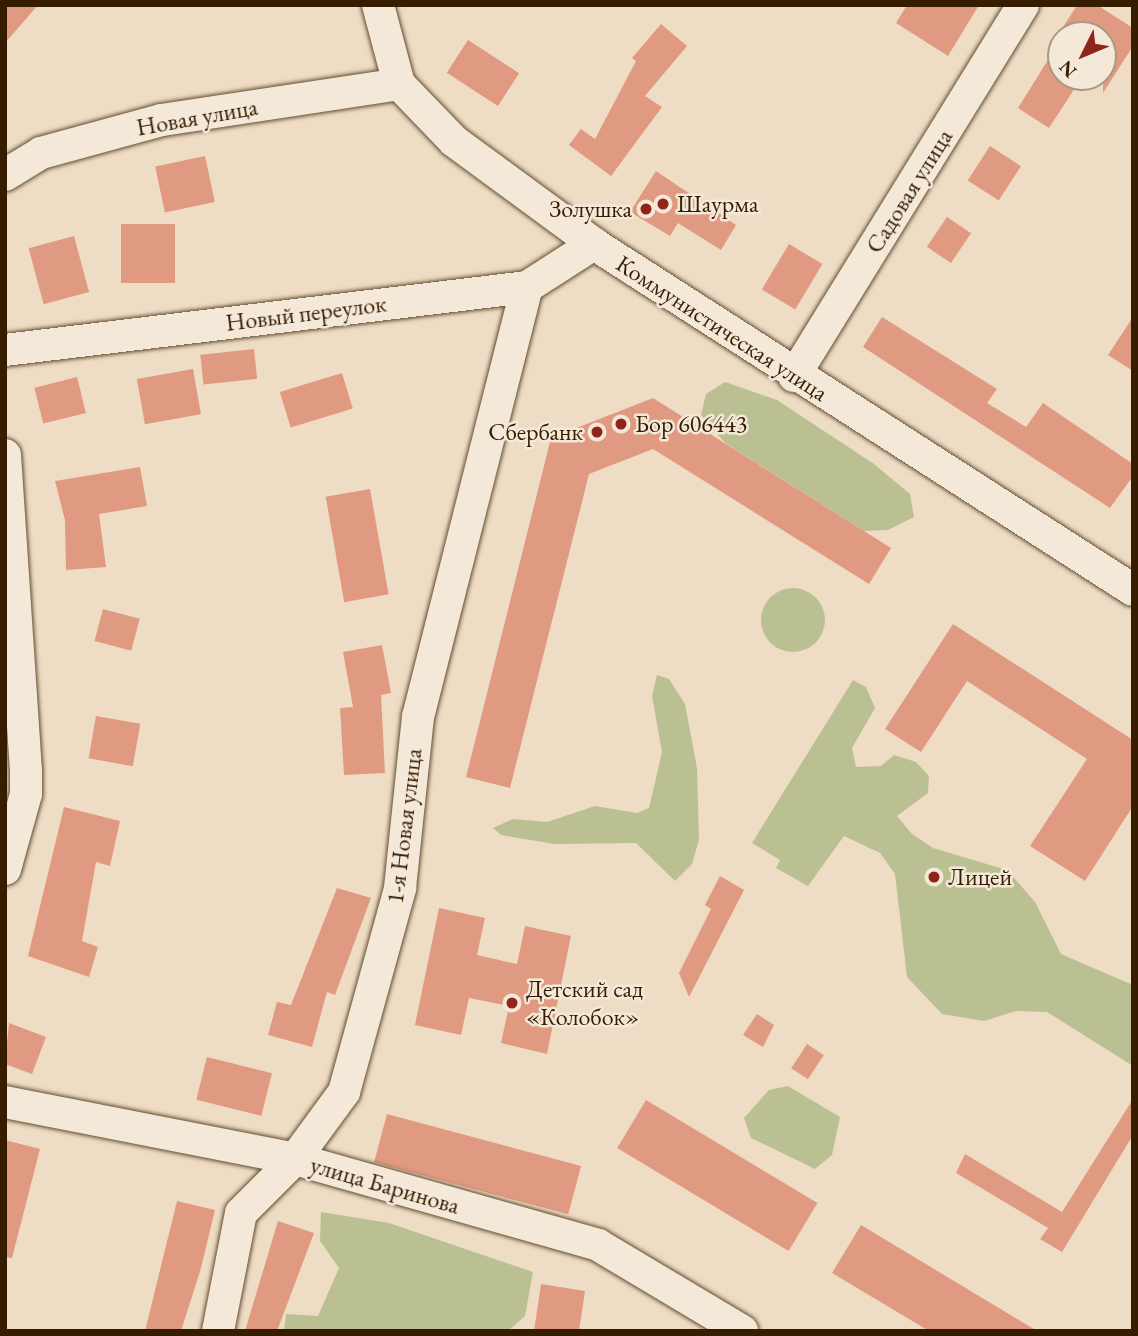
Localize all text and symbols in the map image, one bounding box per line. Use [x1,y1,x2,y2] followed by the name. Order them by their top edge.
[1047,21,1117,91] north arrow
[1053,55,1082,83] text: N
[134,92,260,142] street label: Новая улица
[859,124,959,258] street label: Садовая улица
[677,190,758,218] place label: Шаурма
[549,195,632,223] place label: Золушка
[655,196,671,212] marker: Шаурма
[638,201,654,217] marker: Золушка
[611,249,833,407] street label: Коммунистическая улица
[224,289,388,337] street label: Новый переулок
[635,410,747,438] place label: Бор 606443
[613,416,629,432] marker: Бор 606443
[488,418,583,446] place label: Сбербанк
[589,424,605,440] marker: Сбербанк
[380,747,428,905] street label: 1-я Новая улица
[948,863,1012,891] place label: Лицей
[926,869,942,885] marker: Лицей
[526,975,643,1031] place label: Детский сад «Колобок»
[504,995,520,1011] marker: Детский сад «Колобок»
[307,1150,463,1220] street label: улица Баринова

